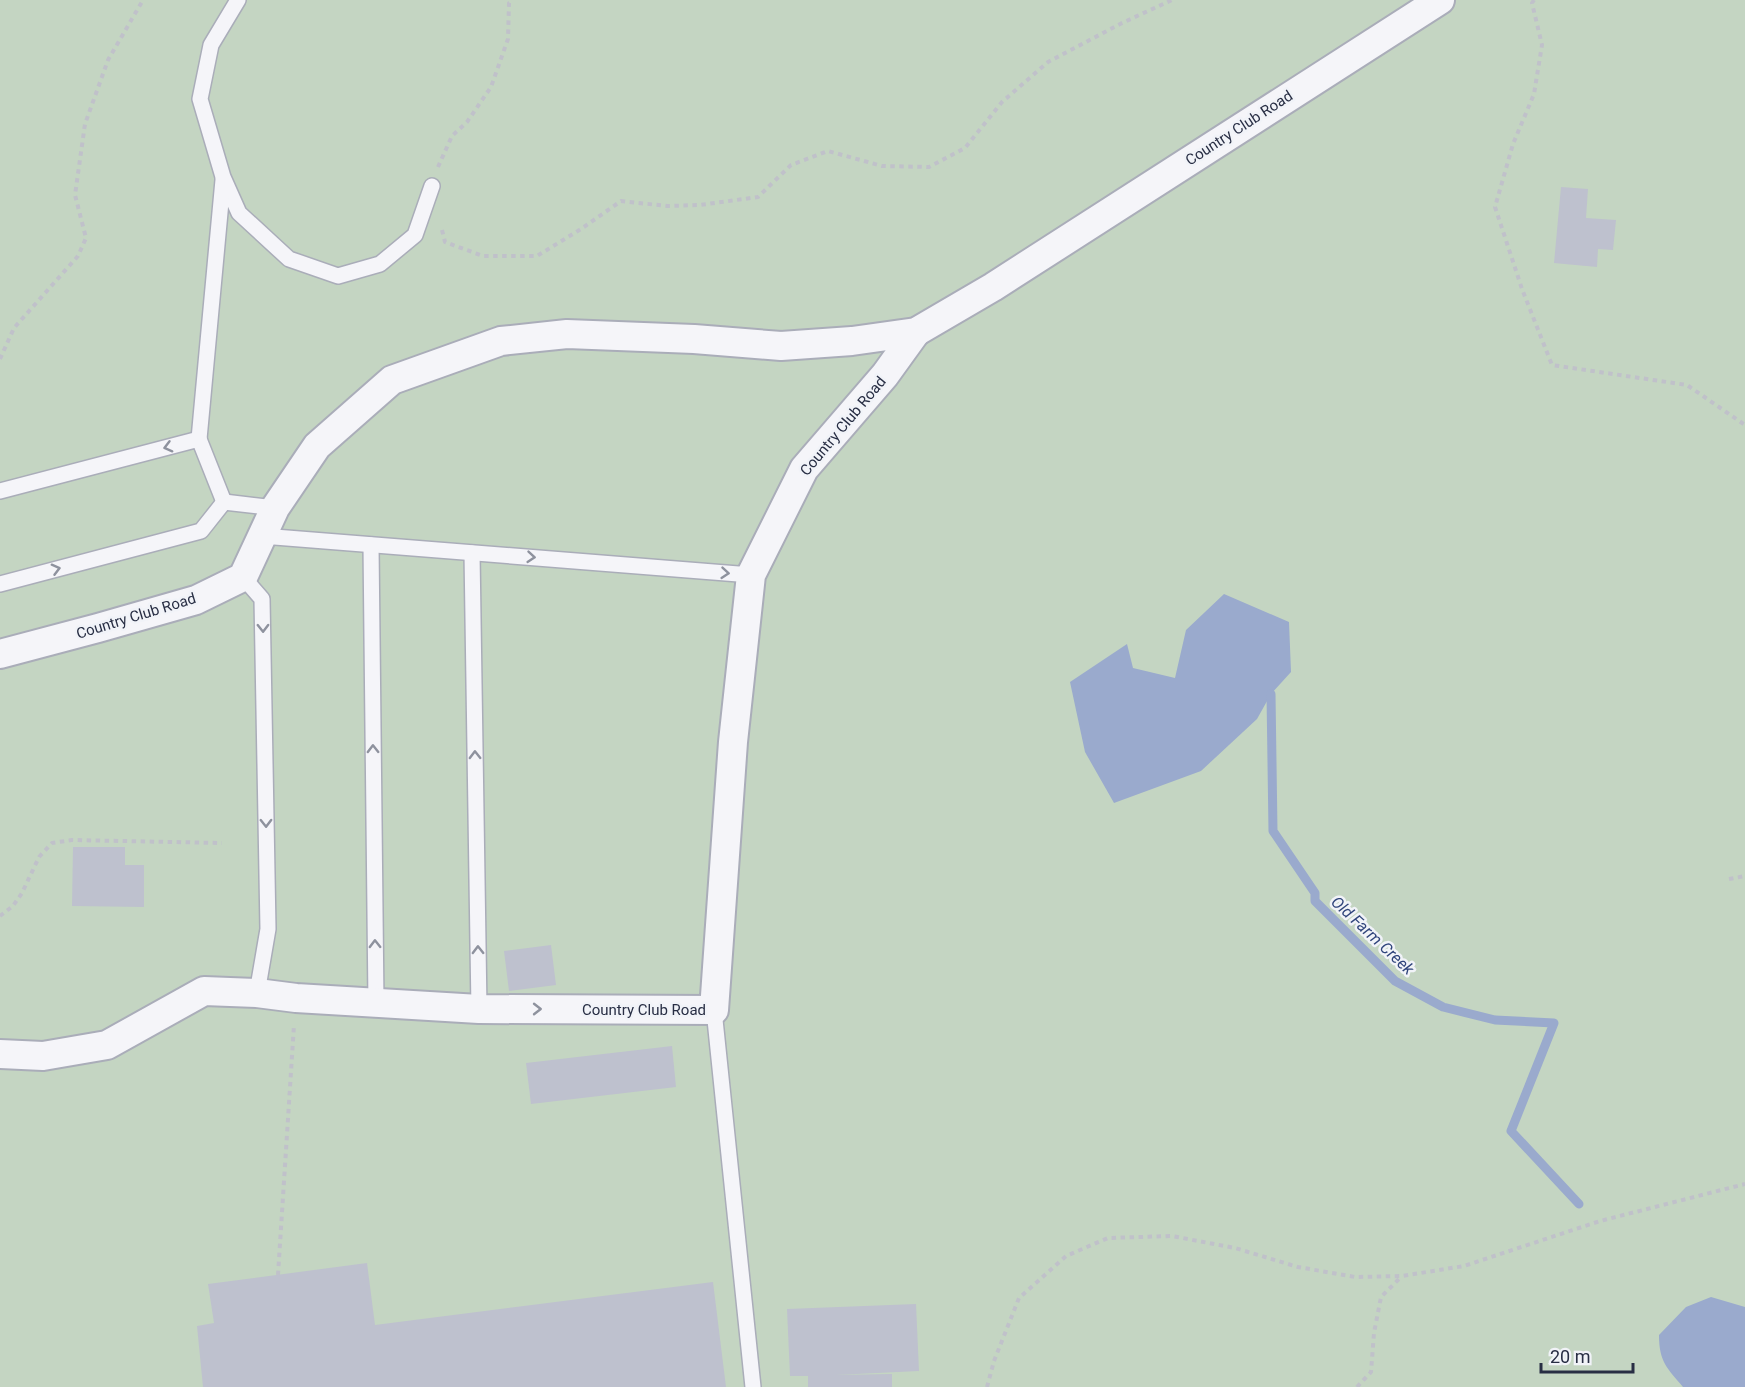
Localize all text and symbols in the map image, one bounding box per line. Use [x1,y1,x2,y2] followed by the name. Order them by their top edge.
[1182,87,1296,169] street label: Country Club Road
[796,373,890,479] street label: Country Club Road
[163,440,173,452] one-way arrow
[526,551,535,564] one-way arrow
[51,563,61,576] one-way arrow
[721,566,730,579] one-way arrow
[74,589,198,643] street label: Country Club Road
[257,624,269,633] one-way arrow
[367,745,379,754] one-way arrow
[469,751,481,760] one-way arrow
[260,819,272,828] one-way arrow
[1327,892,1419,979] water label: Old Farm Creek
[369,940,382,949] one-way arrow
[472,946,484,955] one-way arrow
[582,1001,706,1019] street label: Country Club Road
[533,1003,542,1015] one-way arrow
[1541,1336,1632,1374] scale bar
[1550,1346,1590,1367] text: 20 m

